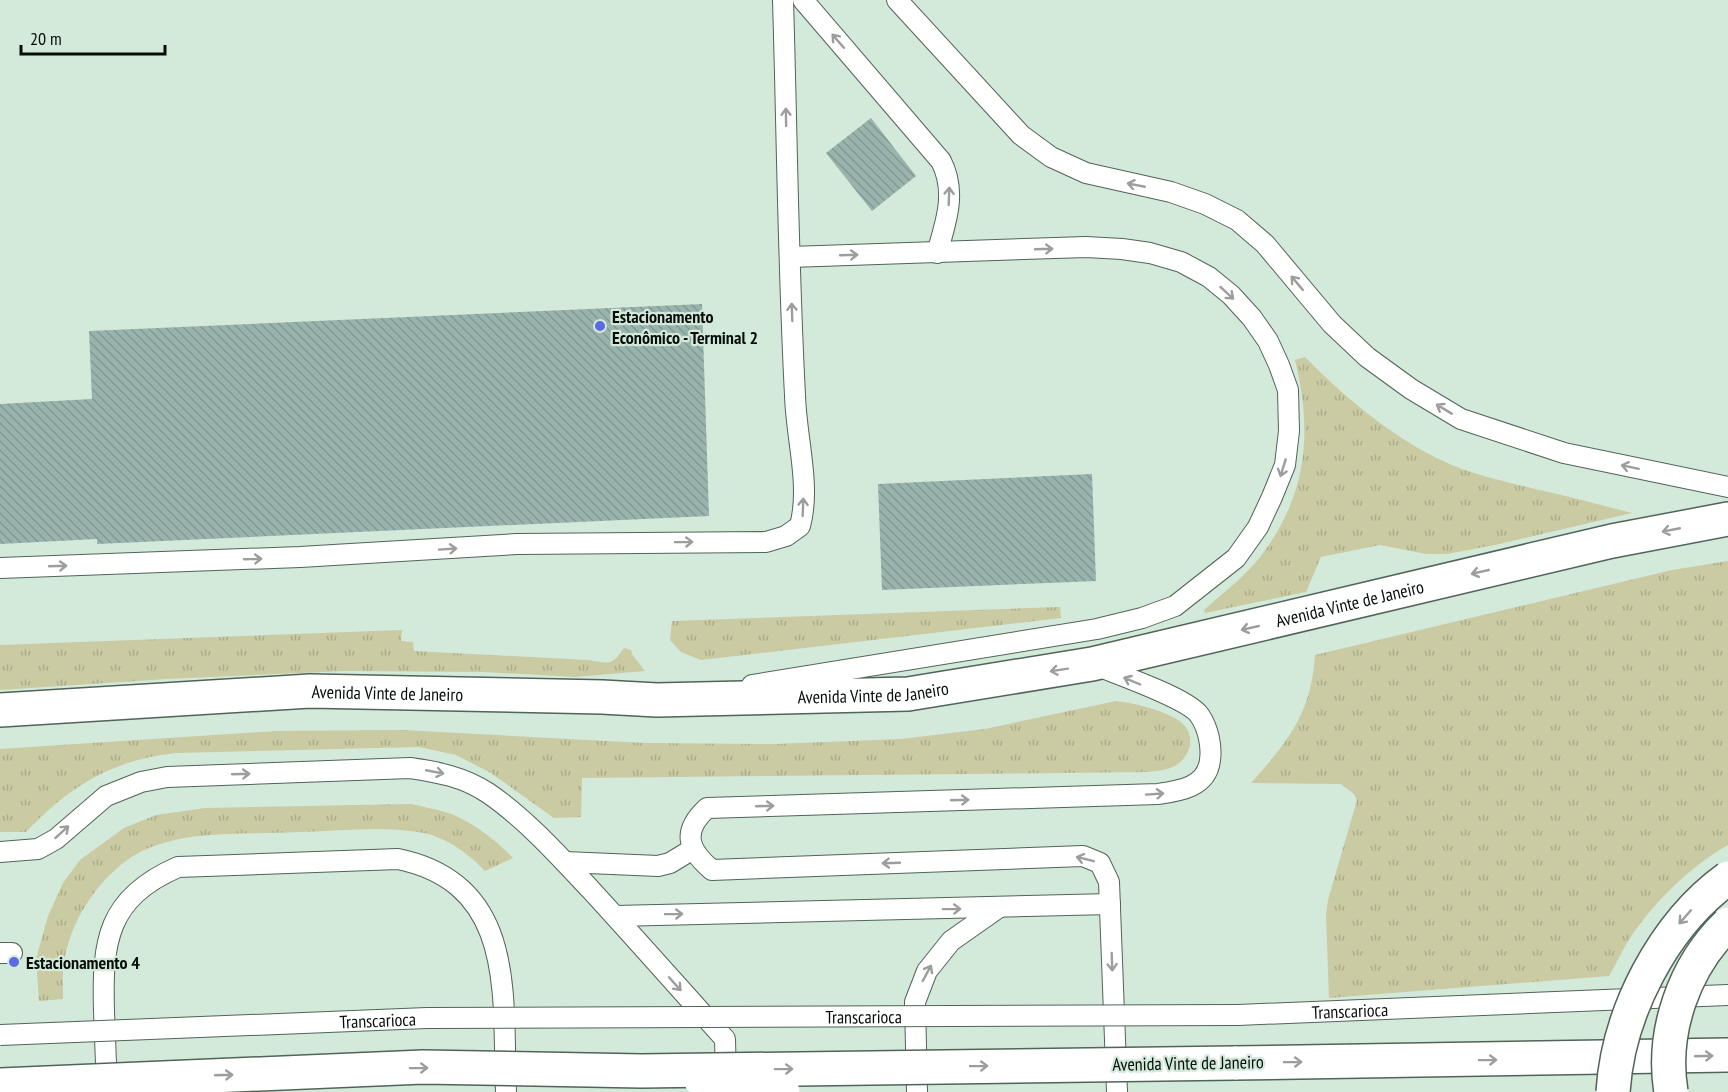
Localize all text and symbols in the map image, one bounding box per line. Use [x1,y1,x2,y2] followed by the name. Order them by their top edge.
[21,18,165,56] scale bar
[30,27,62,50] text: 20 m
[831,34,845,49] one-way arrow
[781,108,792,128] one-way arrow
[1126,179,1146,190] one-way arrow
[943,186,955,206] one-way arrow
[1033,243,1053,254] one-way arrow
[838,250,858,261] one-way arrow
[1291,275,1304,291] one-way arrow
[1220,286,1235,300] one-way arrow
[787,303,798,323] one-way arrow
[612,305,758,349] place label: Estacionamento Econômico - Terminal 2
[593,319,607,333] marker: Estacionamento Econômico - Terminal 2
[1436,402,1453,414] one-way arrow
[1277,458,1288,477] one-way arrow
[1620,461,1640,472] one-way arrow
[797,497,809,517] one-way arrow
[1661,525,1681,536] one-way arrow
[673,536,693,548] one-way arrow
[438,543,458,554] one-way arrow
[243,553,263,565] one-way arrow
[48,560,68,571] one-way arrow
[1471,567,1490,579] one-way arrow
[1273,574,1426,632] street label: Avenida Vinte de Janeiro
[1241,623,1260,634] one-way arrow
[1050,664,1070,675] one-way arrow
[1124,675,1142,686] one-way arrow
[797,676,950,708] street label: Avenida Vinte de Janeiro
[311,680,464,706] street label: Avenida Vinte de Janeiro
[425,767,445,778] one-way arrow
[230,768,250,780] one-way arrow
[1145,788,1165,799] one-way arrow
[950,794,970,806] one-way arrow
[755,800,775,812] one-way arrow
[54,826,70,839] one-way arrow
[1076,852,1095,864] one-way arrow
[881,858,901,869] one-way arrow
[942,903,962,915] one-way arrow
[663,909,683,920] one-way arrow
[1678,910,1692,925] one-way arrow
[26,951,140,974] place label: Estacionamento 4
[1107,952,1118,972] one-way arrow
[7,955,21,969] marker: Estacionamento 4
[922,964,934,982] one-way arrow
[668,976,682,991] one-way arrow
[1311,997,1389,1023] street label: Transcarioca
[825,1005,902,1028] street label: Transcarioca
[339,1007,416,1033] street label: Transcarioca
[1112,1050,1264,1076] street label: Avenida Vinte de Janeiro
[1693,1050,1713,1062] one-way arrow
[1477,1054,1497,1065] one-way arrow
[1282,1056,1302,1068] one-way arrow
[969,1060,989,1072] one-way arrow
[408,1062,428,1073] one-way arrow
[774,1063,794,1075] one-way arrow
[214,1069,234,1080] one-way arrow

